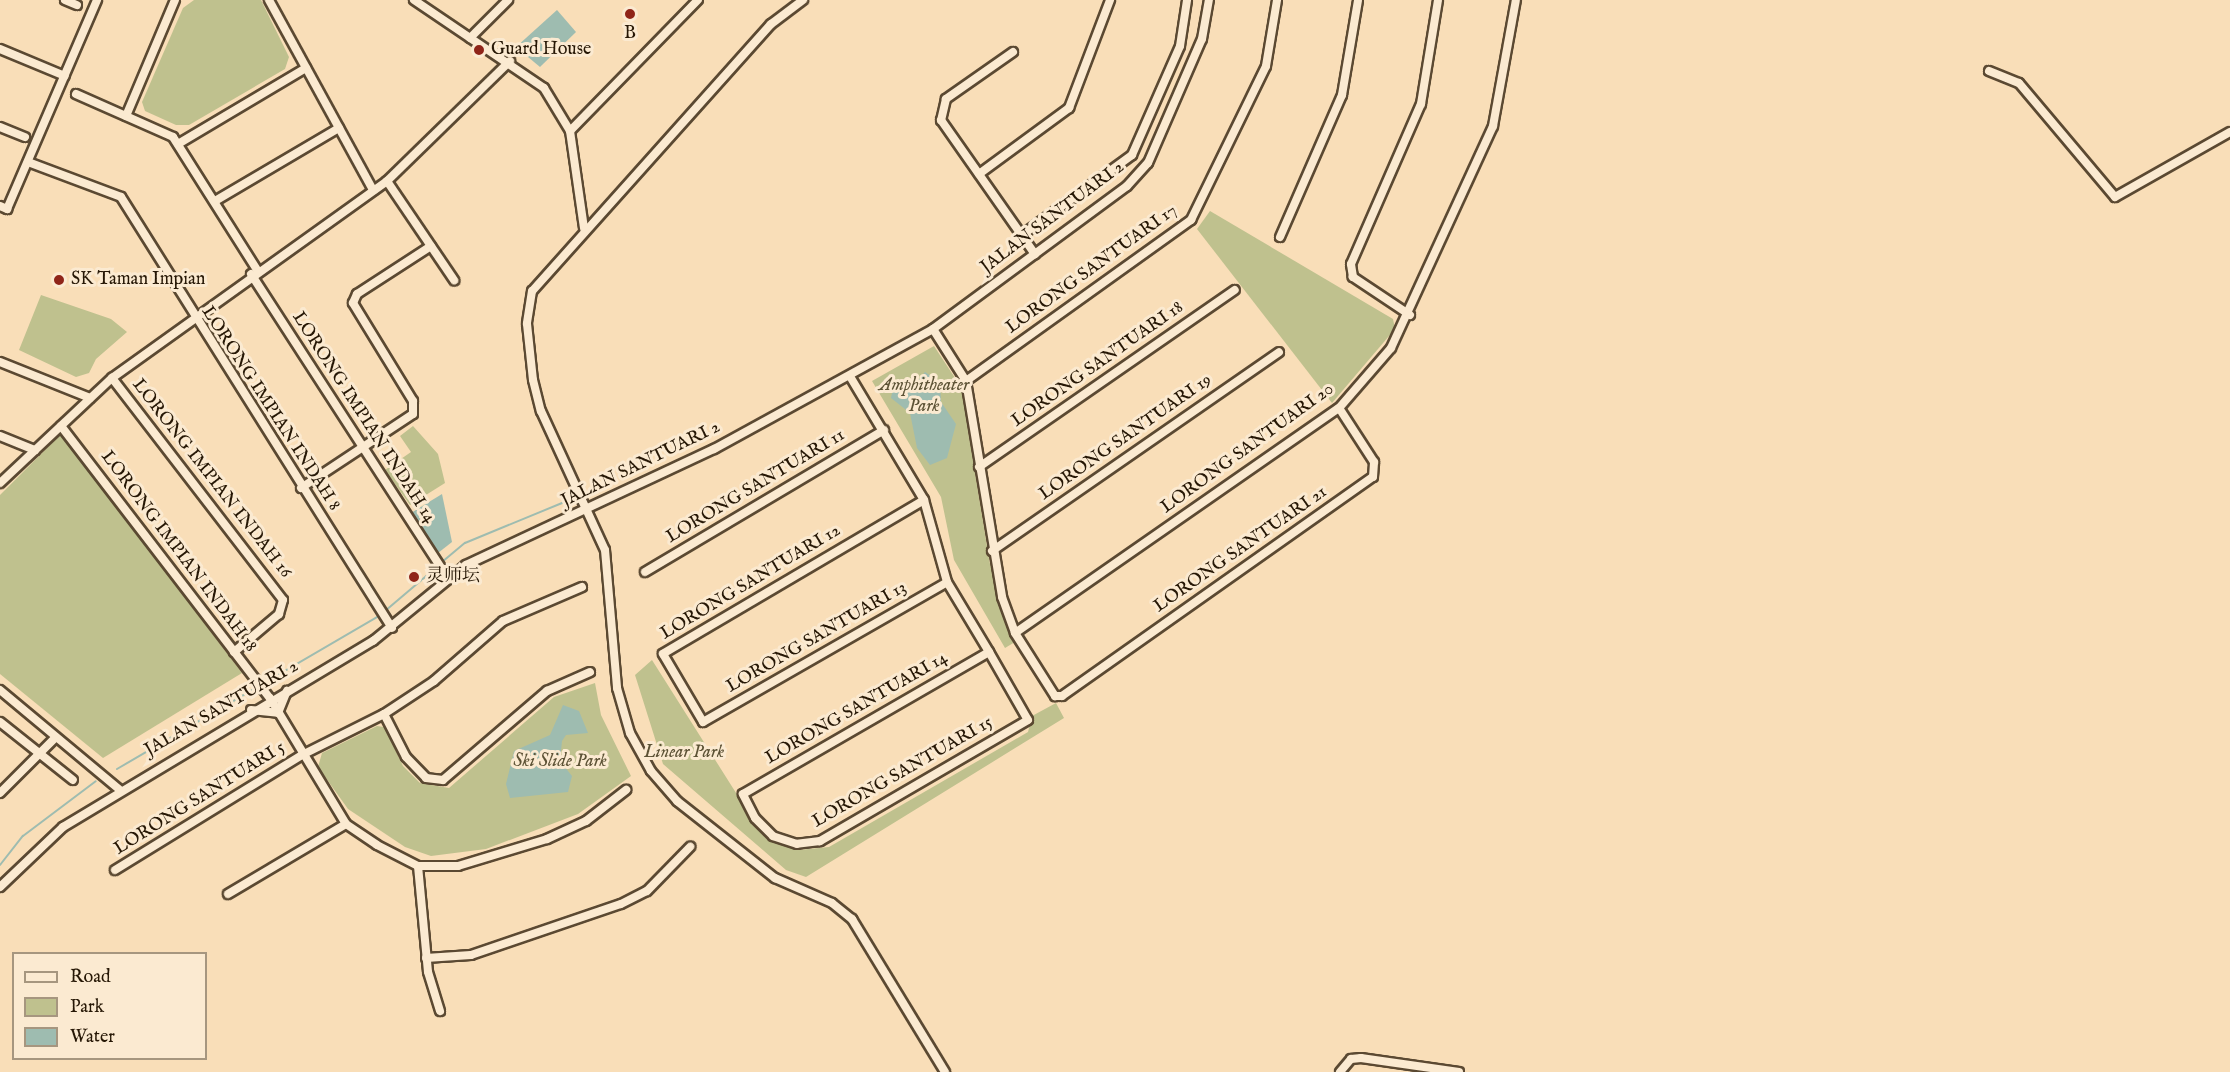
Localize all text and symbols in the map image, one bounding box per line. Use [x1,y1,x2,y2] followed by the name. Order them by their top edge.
[623,7,637,21] marker: B
[624,23,636,45] place label: B
[491,39,591,61] place label: Guard House
[472,43,486,57] marker: Guard House
[977,157,1129,279] street label: JALAN SANTUARI 2
[1002,201,1182,339] street label: LORONG SANTUARI 17
[71,269,205,291] place label: SK Taman Impian
[52,273,66,287] marker: SK Taman Impian
[1008,297,1188,433] street label: LORONG SANTUARI 18
[196,303,344,515] street label: LORONG IMPIAN INDAH 8
[286,308,440,528] street label: LORONG IMPIAN INDAH 14
[1036,370,1216,506] street label: LORONG SANTUARI 19
[127,375,295,583] street label: LORONG IMPIAN INDAH 16
[879,376,969,418] park label: Amphitheater Park
[1157,379,1339,519] street label: LORONG SANTUARI 20
[558,417,724,513] street label: JALAN SANTUARI 2
[663,425,849,549] street label: LORONG SANTUARI 11
[95,447,261,657] street label: LORONG IMPIAN INDAH 18
[1150,482,1332,618] street label: LORONG SANTUARI 21
[657,521,845,645] street label: LORONG SANTUARI 12
[426,566,480,588] place label: 灵师坛
[407,570,421,584] marker: 灵师坛
[723,578,911,698] street label: LORONG SANTUARI 13
[762,648,952,770] street label: LORONG SANTUARI 14
[141,656,303,762] street label: JALAN SANTUARI 2
[809,713,997,833] street label: LORONG SANTUARI 15
[110,737,290,861] street label: LORONG SANTUARI 5
[644,742,724,764] park label: Linear Park
[513,751,607,773] park label: Ski Slide Park
[12,952,207,1060] legend
[70,966,111,989] text: Road
[70,996,104,1019] text: Park
[70,1026,115,1049] text: Water

